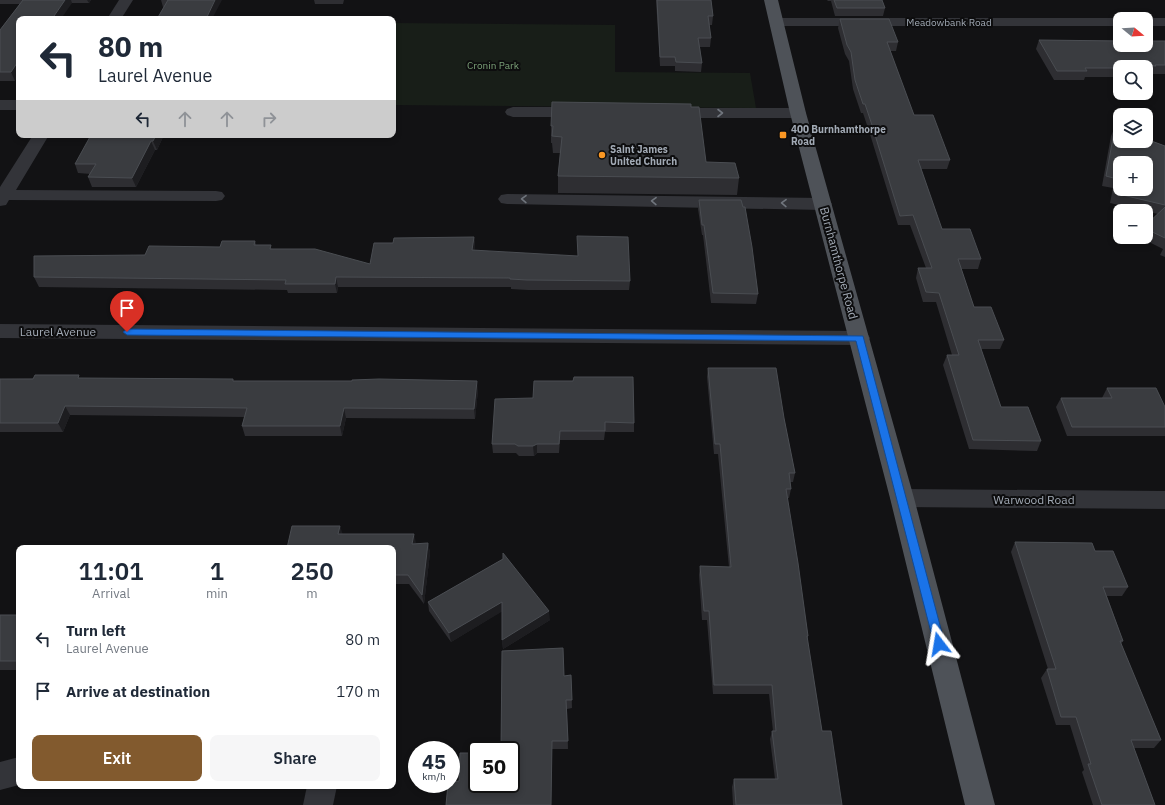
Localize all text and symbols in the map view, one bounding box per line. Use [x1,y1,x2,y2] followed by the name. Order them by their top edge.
[1113,12,1153,52] north arrow
[1113,12,1153,244] map controls
[906,16,992,29] street label: Meadowbank Road
[98,28,163,65] text: 80 m
[32,32,84,84] icon: left
[467,59,520,72] park label: Cronin Park
[1113,60,1153,100] button: search
[98,64,212,87] text: Laurel Avenue
[132,108,154,130] icon: left
[174,108,196,130] icon: ahead
[216,108,238,130] icon: ahead
[258,108,280,130] icon: right
[1113,108,1153,148] button: layers
[717,109,723,117] one-way arrow
[791,123,886,148] place label: 400 Burnhamthorpe Road
[778,130,788,140] marker: 400 Burnhamthorpe Road
[610,143,677,168] place label: Saint James United Church
[597,150,607,160] marker: Saint James United Church
[1113,156,1153,196] button: +
[521,195,527,203] one-way arrow
[651,197,657,205] one-way arrow
[781,199,787,208] one-way arrow
[1113,204,1153,244] button: −
[817,205,861,321] street label: Burnhamthorpe Road
[110,291,144,332] pin
[116,297,138,319] icon: arrive
[20,324,97,339] street label: Laurel Avenue
[993,492,1075,507] street label: Warwood Road
[78,555,144,587] text: 11:01
[210,555,224,587] text: 1
[290,555,334,587] text: 250
[92,585,130,602] text: Arrival
[206,585,228,602] text: min
[306,585,318,602] text: m
[66,621,126,640] text: Turn left
[918,623,960,665] position arrow
[32,628,54,650] icon: left
[345,630,380,649] text: 80 m
[66,640,149,657] text: Laurel Avenue
[32,680,54,702] icon: arrive
[66,682,210,701] text: Arrive at destination
[336,682,380,701] text: 170 m
[32,735,202,781] button: Exit
[210,735,380,781] button: Share
[468,741,520,793] speed limit sign: 50
[422,748,446,775] text: 45
[422,770,446,783] text: km/h

